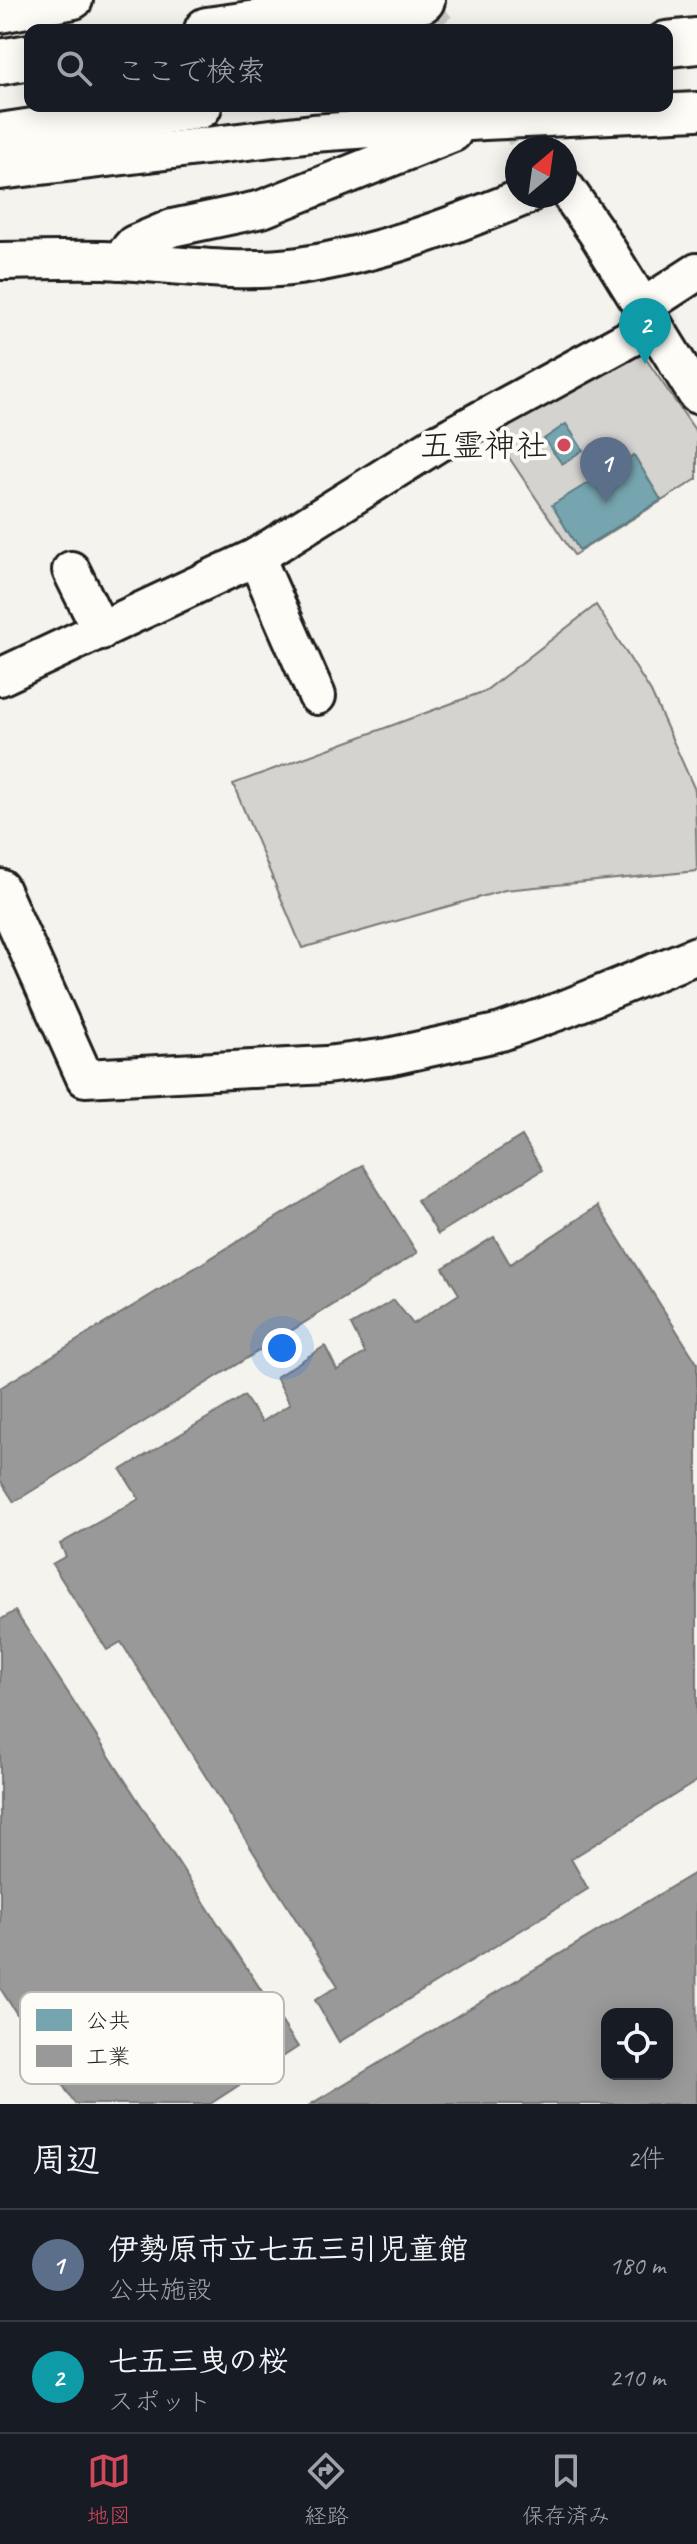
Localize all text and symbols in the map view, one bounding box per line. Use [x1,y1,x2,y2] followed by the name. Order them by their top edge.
[24,24,673,112] search box
[52,46,96,90] icon: search
[116,52,266,90] text: ここで検索
[505,136,577,208] north arrow
[619,298,671,364] pin: 2
[420,425,548,466] place label: 五霊神社
[555,436,573,454] marker: 五霊神社
[580,437,632,503] pin: 1
[262,1328,302,1368] your location
[20,1992,284,2084] legend
[86,2007,130,2035] text: 公共
[601,2008,673,2080] map controls
[601,2008,673,2080] button: locate
[86,2043,130,2071] text: 工業
[32,2138,100,2181] text: 周辺
[627,2142,665,2175] text: 2件
[108,2230,468,2268] text: 伊勢原市立七五三引児童館
[52,2249,64,2282] text: 1
[609,2249,665,2282] text: 180 m
[108,2273,212,2306] text: 公共施設
[108,2342,288,2380] text: 七五三曳の桜
[52,2361,64,2394] text: 2
[609,2361,665,2394] text: 210 m
[108,2385,212,2418] text: スポット
[87,2449,131,2530] tab: 地図
[304,2449,348,2530] tab: 経路
[522,2449,610,2530] tab: 保存済み

